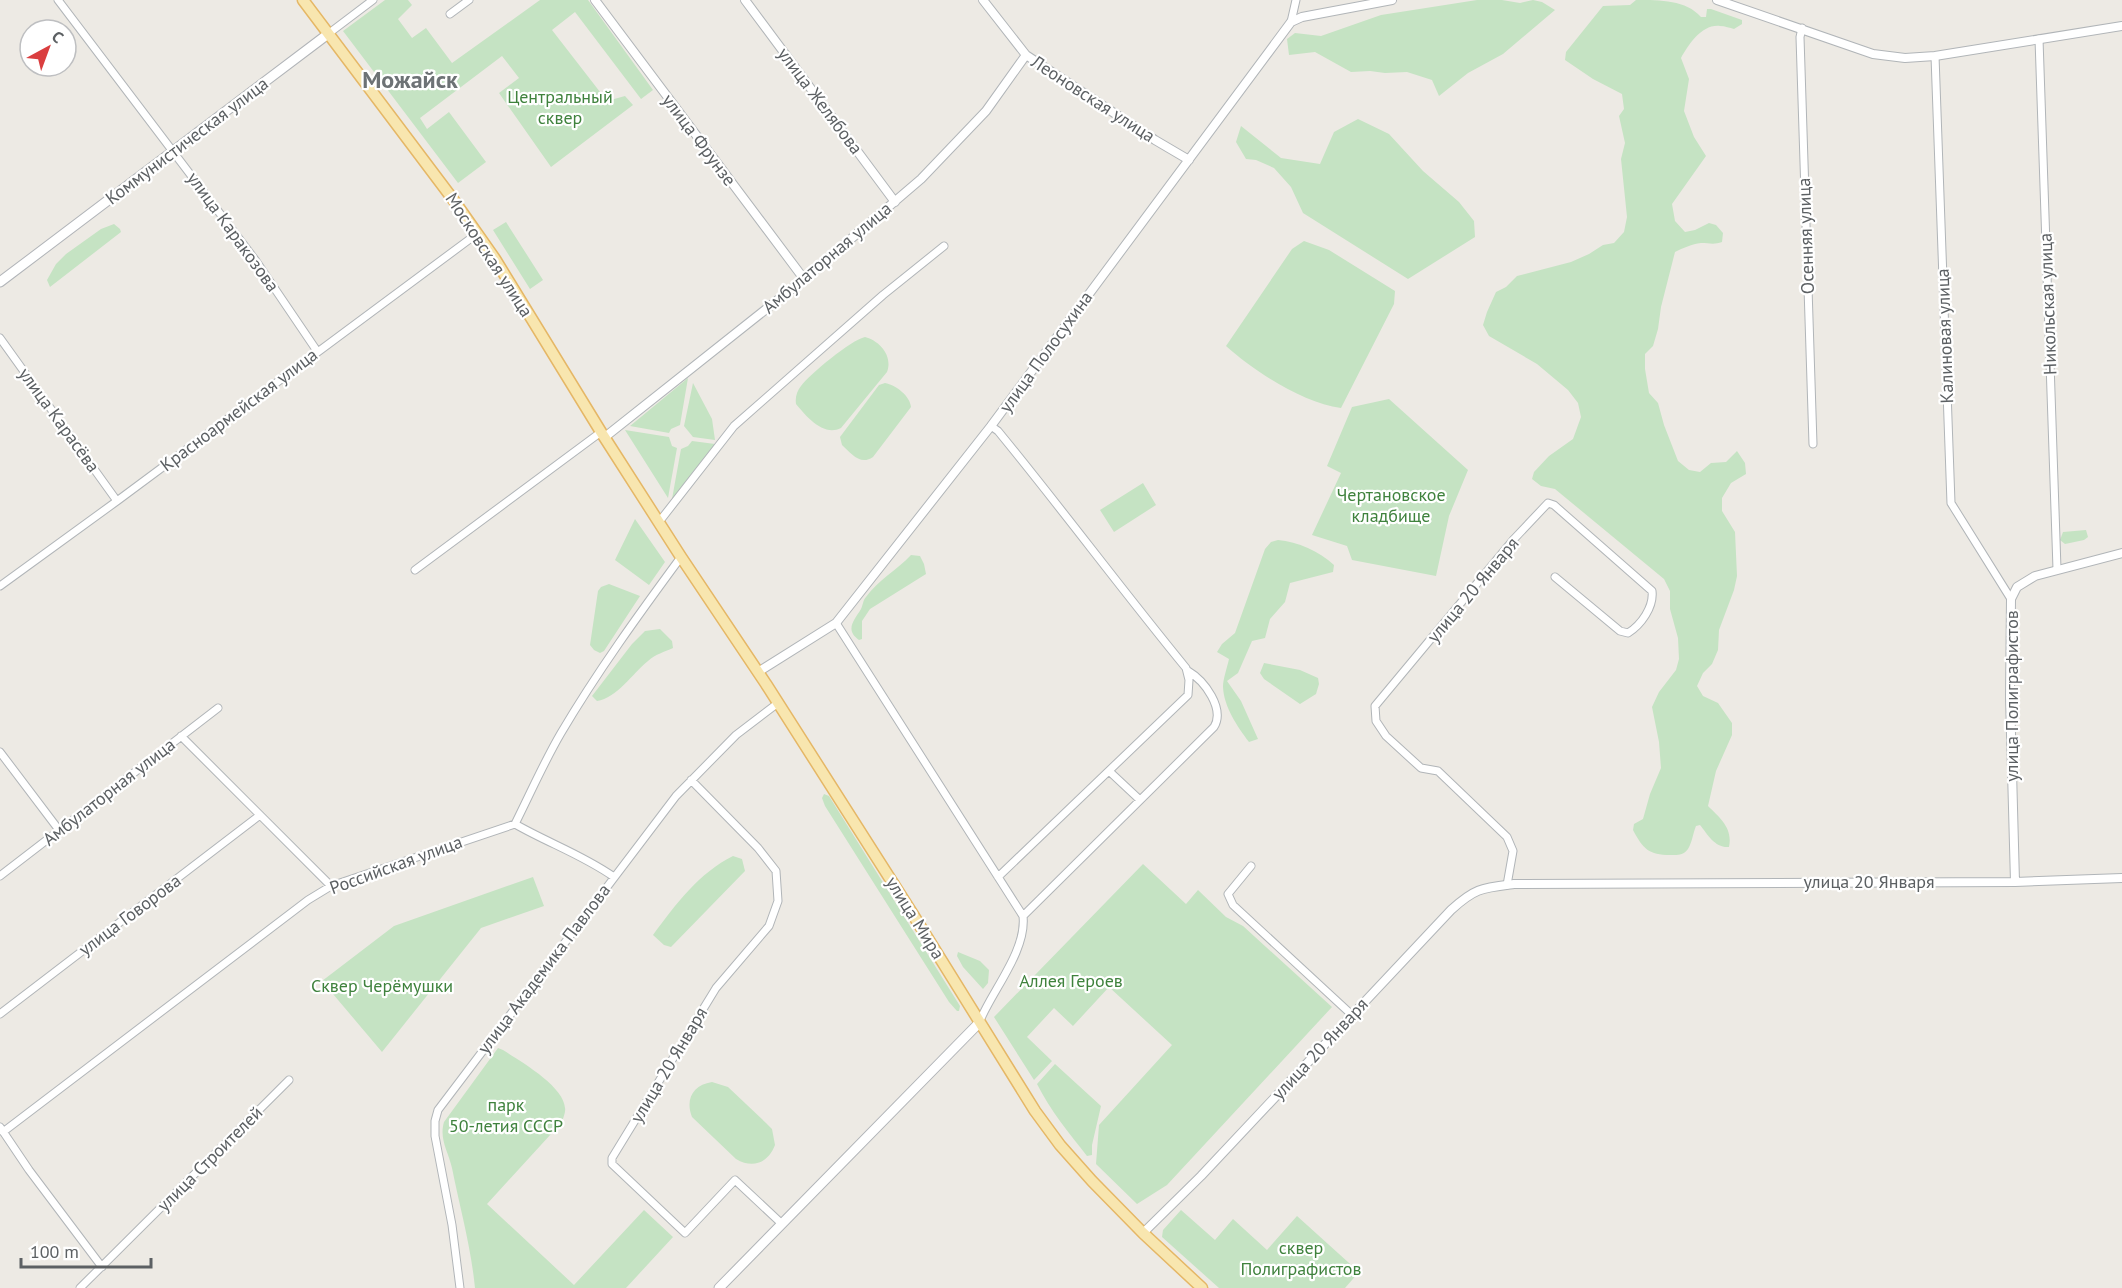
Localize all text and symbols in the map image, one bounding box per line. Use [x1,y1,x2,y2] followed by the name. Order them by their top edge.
[18,18,78,78] north arrow
[48,26,68,47] text: С
[773,43,868,159] street label: улица Желябова
[1026,49,1160,147] street label: Леоновская улица
[362,64,458,95] district label: Можайск
[101,72,273,209] street label: Коммунистическая улица
[507,85,613,129] park label: Центральный сквер
[657,89,741,190] street label: улица Фрунзе
[182,167,285,296] street label: улица Каракозова
[1792,177,1819,295] street label: Осенняя улица
[441,188,538,321] street label: Московская улица
[757,197,896,318] street label: Амбулаторная улица
[2034,233,2061,375] street label: Никольская улица
[1931,268,1958,404] street label: Калиновая улица
[994,286,1097,417] street label: улица Полосухина
[155,343,322,476] street label: Красноармейская улица
[14,363,105,477] street label: улица Карасёва
[1336,483,1446,527] park label: Чертановское кладбище
[1422,532,1524,647] street label: улица 20 Января
[2000,610,2023,782] street label: улица Полиграфистов
[38,733,180,850] street label: Амбулаторная улица
[326,830,465,899] street label: Российская улица
[74,869,185,961] street label: улица Говорова
[1803,870,1935,893] street label: улица 20 Января
[881,872,950,963] street label: улица Мира
[472,879,615,1058] street label: улица Академика Павлова
[1019,969,1123,992] park label: Аллея Героев
[311,974,453,997] park label: Сквер Черёмушки
[1266,993,1373,1104] street label: улица 20 Января
[625,1003,712,1127] street label: улица 20 Января
[449,1093,563,1137] park label: парк 50-летия СССР
[152,1101,267,1216] street label: улица Строителей
[21,1231,152,1269] scale bar
[1241,1236,1362,1280] park label: сквер Полиграфистов
[30,1240,79,1263] text: 100 m

